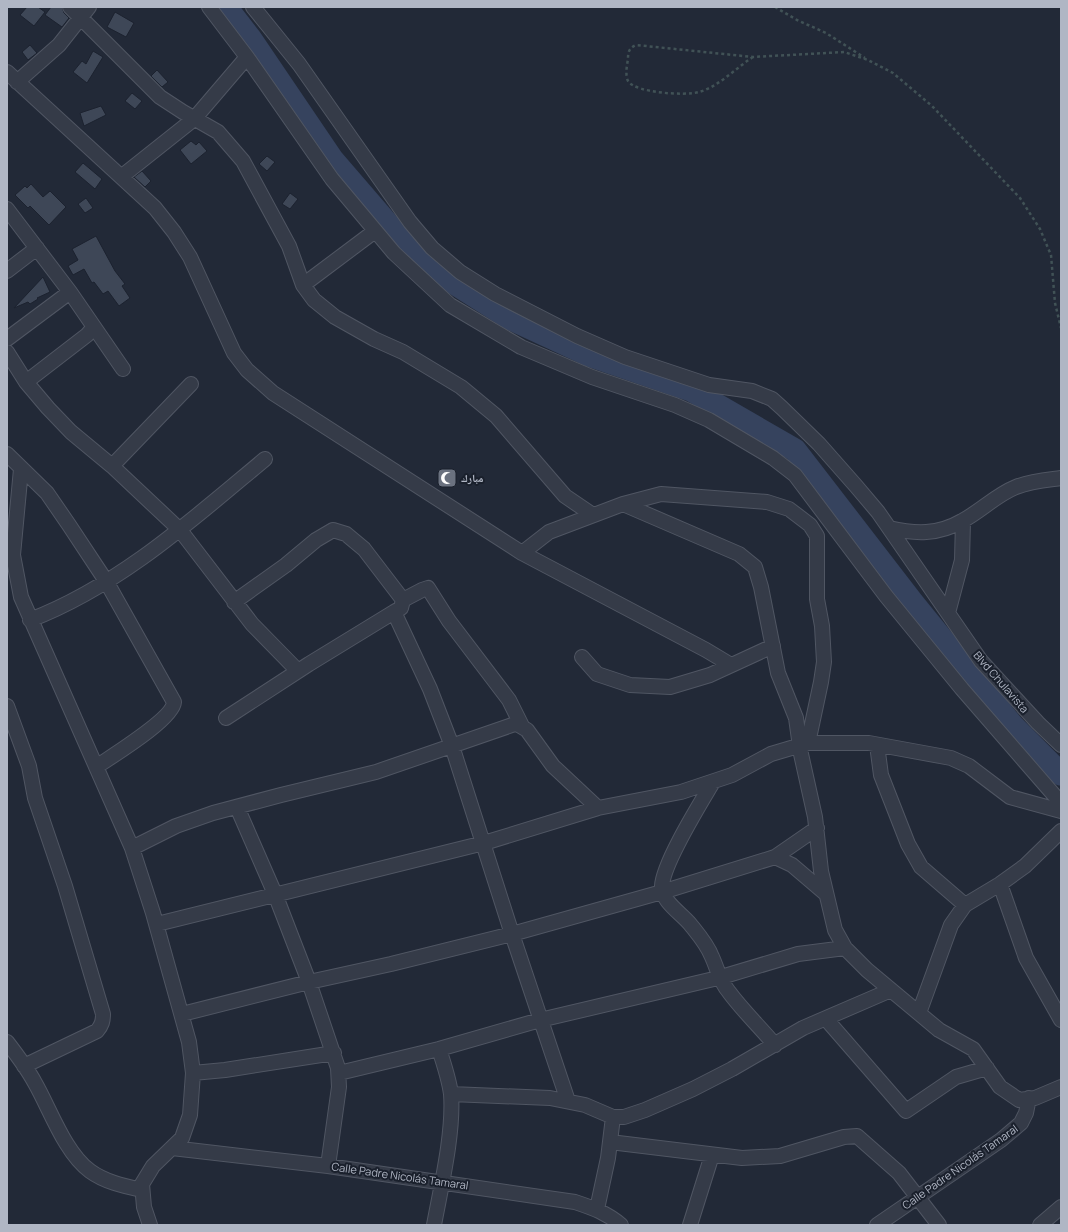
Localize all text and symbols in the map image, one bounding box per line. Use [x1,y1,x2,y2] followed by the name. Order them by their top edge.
[436,467,458,489] mosque icon: مبارك
[461,470,484,485] place label: مبارك
[970,648,1032,716] street label: Blvd Chulavista
[899,1121,1021,1212] street label: Calle Padre Nicolás Tamaral
[331,1158,470,1193] street label: Calle Padre Nicolás Tamaral

